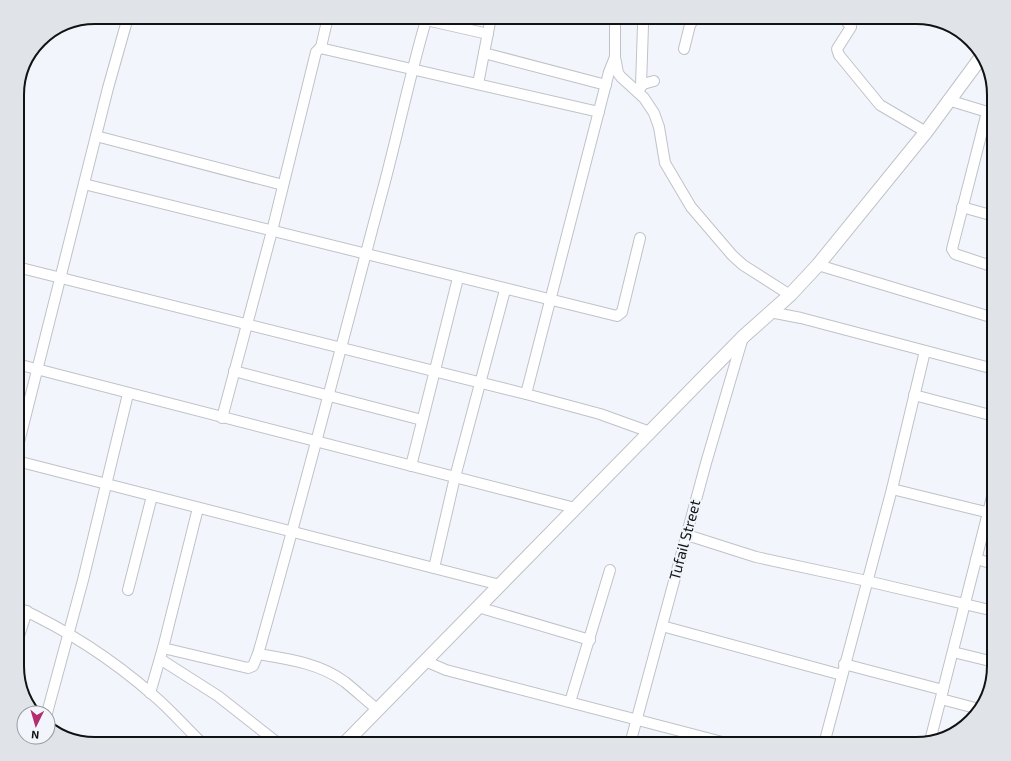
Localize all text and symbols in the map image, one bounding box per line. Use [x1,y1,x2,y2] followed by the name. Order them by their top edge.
[665,497,704,582] street label: Tufail Street
[16,705,56,745] north arrow
[31,729,40,742] text: N

